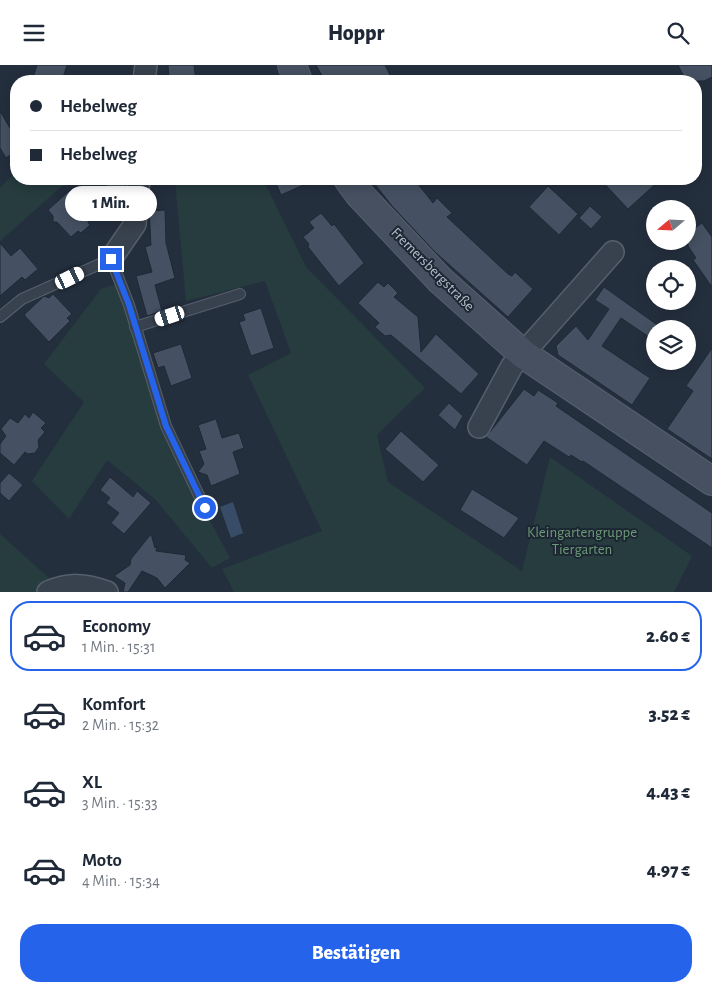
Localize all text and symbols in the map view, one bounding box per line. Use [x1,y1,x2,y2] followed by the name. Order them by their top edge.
[20,19,48,47] icon: menu
[664,19,692,47] icon: search
[328,22,384,44] text: Hoppr
[60,97,137,116] text: Hebelweg
[60,145,137,164] text: Hebelweg
[65,186,157,221] callout: 1 Min.
[92,195,130,211] text: 1 Min.
[646,200,696,250] north arrow
[646,200,696,370] map controls
[388,225,477,314] street label: Fremersbergstraße
[100,248,122,270] route end
[646,260,696,310] button: locate
[53,265,86,291] car
[153,304,186,328] car
[646,320,696,370] button: layers
[194,497,216,519] route start
[527,525,637,557] park label: Kleingartengruppe Tiergarten
[22,614,67,659] icon: car
[82,617,151,636] text: Economy
[646,627,690,646] text: 2.60 €
[82,639,155,655] text: 1 Min. · 15:31
[22,692,67,737] icon: car
[82,695,146,714] text: Komfort
[648,705,690,724] text: 3.52 €
[82,717,159,733] text: 2 Min. · 15:32
[22,770,67,815] icon: car
[82,773,102,792] text: XL
[646,783,690,802] text: 4.43 €
[82,795,158,811] text: 3 Min. · 15:33
[22,848,67,893] icon: car
[82,851,122,870] text: Moto
[647,861,690,880] text: 4.97 €
[82,873,160,889] text: 4 Min. · 15:34
[20,924,692,982] button: Bestätigen

